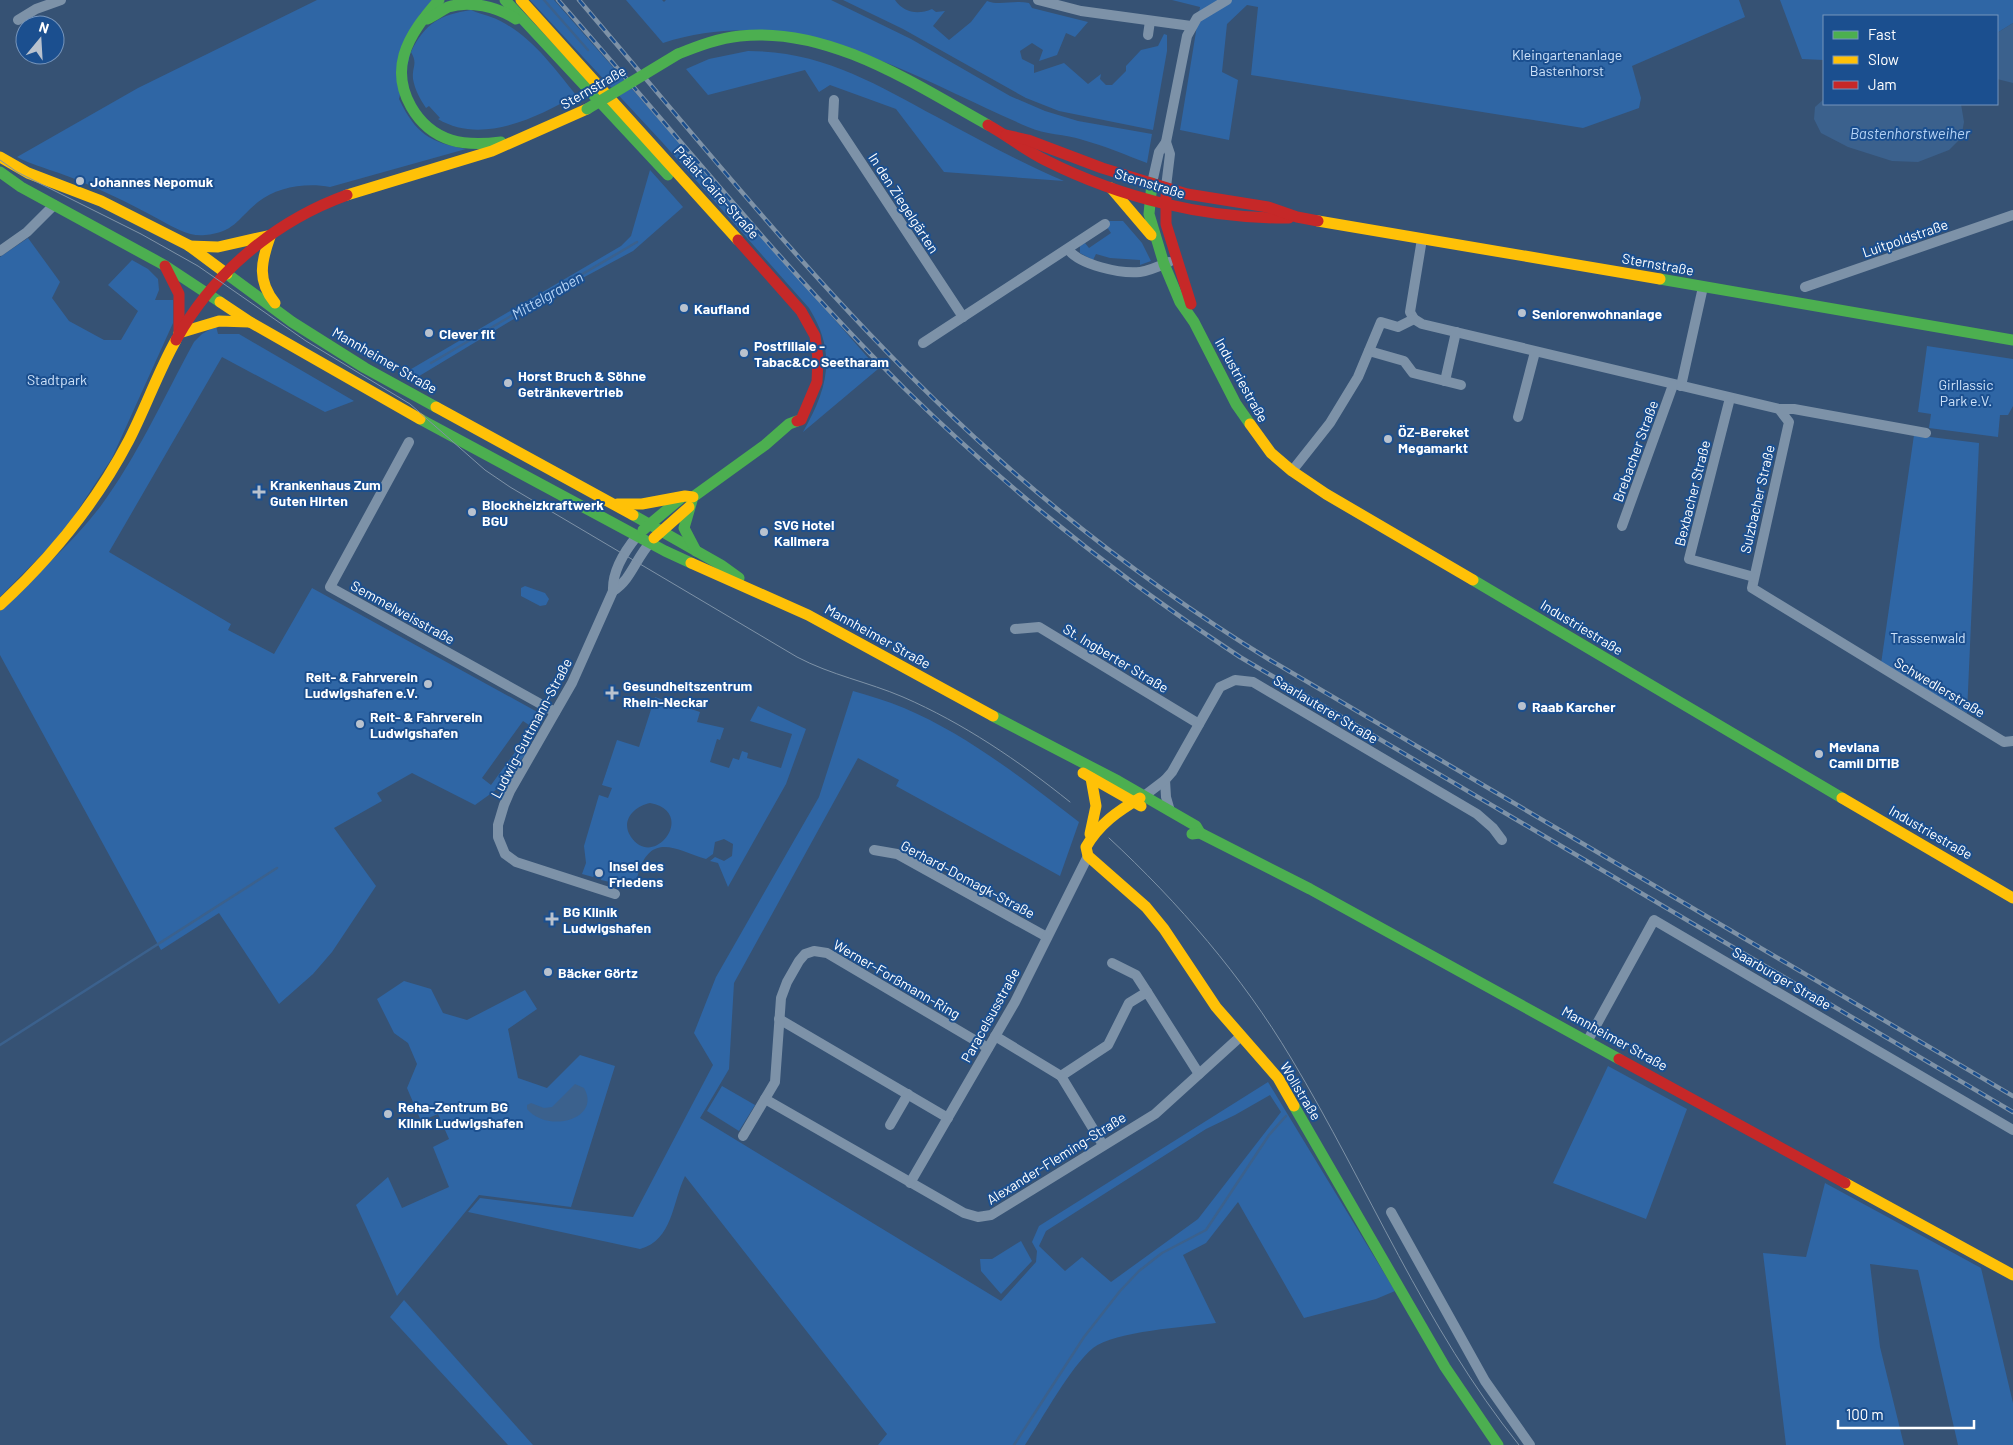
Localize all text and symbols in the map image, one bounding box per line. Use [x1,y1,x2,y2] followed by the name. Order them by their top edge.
[15,15,65,65] north arrow
[1823,15,1998,105] legend
[37,18,51,37] text: N
[1868,25,1896,43] text: Fast
[1512,46,1622,79] park label: Kleingartenanlage Bastenhorst
[1868,50,1899,68] text: Slow
[557,62,629,112] street label: Sternstraße
[1868,75,1897,93] text: Jam
[1850,124,1971,142] water label: Bastenhorstweiher
[671,142,763,242] street label: Prälat-Caire-Straße
[865,150,943,256] street label: In den Ziegelgärten
[1113,164,1187,202] street label: Sternstraße
[90,173,214,190] place label: Johannes Nepomuk
[74,175,86,187] marker: Johannes Nepomuk
[1860,215,1950,261] street label: Luitpoldstraße
[1621,249,1695,279] street label: Sternstraße
[508,267,586,323] water label: Mittelgraben
[694,300,750,317] place label: Kaufland
[678,302,690,314] marker: Kaufland
[1532,305,1662,322] place label: Seniorenwohnanlage
[1516,307,1528,319] marker: Seniorenwohnanlage
[330,323,440,397] street label: Mannheimer Straße
[439,325,495,342] place label: Clever fit
[423,327,435,339] marker: Clever fit
[1212,335,1272,425] street label: Industriestraße
[754,337,889,370] place label: Postfiliale - Tabac&Co Seetharam
[738,347,750,359] marker: Postfiliale - Tabac&Co Seetharam
[518,367,647,400] place label: Horst Bruch & Söhne Getränkevertrieb
[27,371,87,388] park label: Stadtpark
[1939,376,1993,409] park label: Girllassic Park e.V.
[502,377,514,389] marker: Horst Bruch & Söhne Getränkevertrieb
[1609,398,1661,504] street label: Brebacher Straße
[1398,423,1469,456] place label: ÖZ-Bereket Megamarkt
[1382,433,1394,445] marker: ÖZ-Bereket Megamarkt
[1671,438,1713,548] street label: Bexbacher Straße
[1736,443,1778,555] street label: Sulzbacher Straße
[270,476,381,509] place label: Krankenhaus Zum Guten Hirten
[252,485,266,499] marker: Krankenhaus Zum Guten Hirten
[482,496,604,529] place label: Blockheizkraftwerk BGU
[466,506,478,518] marker: Blockheizkraftwerk BGU
[774,516,834,549] place label: SVG Hotel Kalimera
[758,526,770,538] marker: SVG Hotel Kalimera
[348,576,458,648] street label: Semmelweisstraße
[1538,596,1626,658] street label: Industriestraße
[822,600,934,672] street label: Mannheimer Straße
[1060,620,1172,696] street label: St. Ingberter Straße
[1890,629,1966,646] park label: Trassenwald
[1892,653,1988,721] street label: Schwedlerstraße
[487,655,575,801] street label: Ludwig-Guttmann-Straße
[305,668,418,701] place label: Reit- & Fahrverein Ludwigshafen e.V.
[1271,671,1381,747] street label: Saarlauterer Straße
[623,677,753,710] place label: Gesundheitszentrum Rhein-Neckar
[422,678,434,690] marker: Reit- & Fahrverein Ludwigshafen e.V.
[605,686,619,700] marker: Gesundheitszentrum Rhein-Neckar
[1532,698,1616,715] place label: Raab Karcher
[1516,700,1528,712] marker: Raab Karcher
[370,708,482,741] place label: Reit- & Fahrverein Ludwigshafen
[354,718,366,730] marker: Reit- & Fahrverein Ludwigshafen
[1829,738,1899,771] place label: Mevlana Camii DITIB
[1813,748,1825,760] marker: Mevlana Camii DITIB
[1886,801,1976,863] street label: Industriestraße
[898,836,1038,922] street label: Gerhard-Domagk-Straße
[609,857,664,890] place label: Insel des Friedens
[593,867,605,879] marker: Insel des Friedens
[563,903,651,936] place label: BG Klinik Ludwigshafen
[545,912,559,926] marker: BG Klinik Ludwigshafen
[830,936,964,1022] street label: Werner-Forßmann-Ring
[1730,943,1834,1013] street label: Saarburger Straße
[558,964,638,981] place label: Bäcker Görtz
[957,965,1023,1065] street label: Paracelsusstraße
[542,966,554,978] marker: Bäcker Görtz
[1559,1002,1671,1074] street label: Mannheimer Straße
[1277,1059,1325,1123] street label: Wollstraße
[398,1098,523,1131] place label: Reha-Zentrum BG Klinik Ludwigshafen
[382,1108,394,1120] marker: Reha-Zentrum BG Klinik Ludwigshafen
[983,1108,1129,1208] street label: Alexander-Fleming-Straße
[1838,1398,1974,1430] scale bar
[1846,1405,1884,1423] text: 100 m

